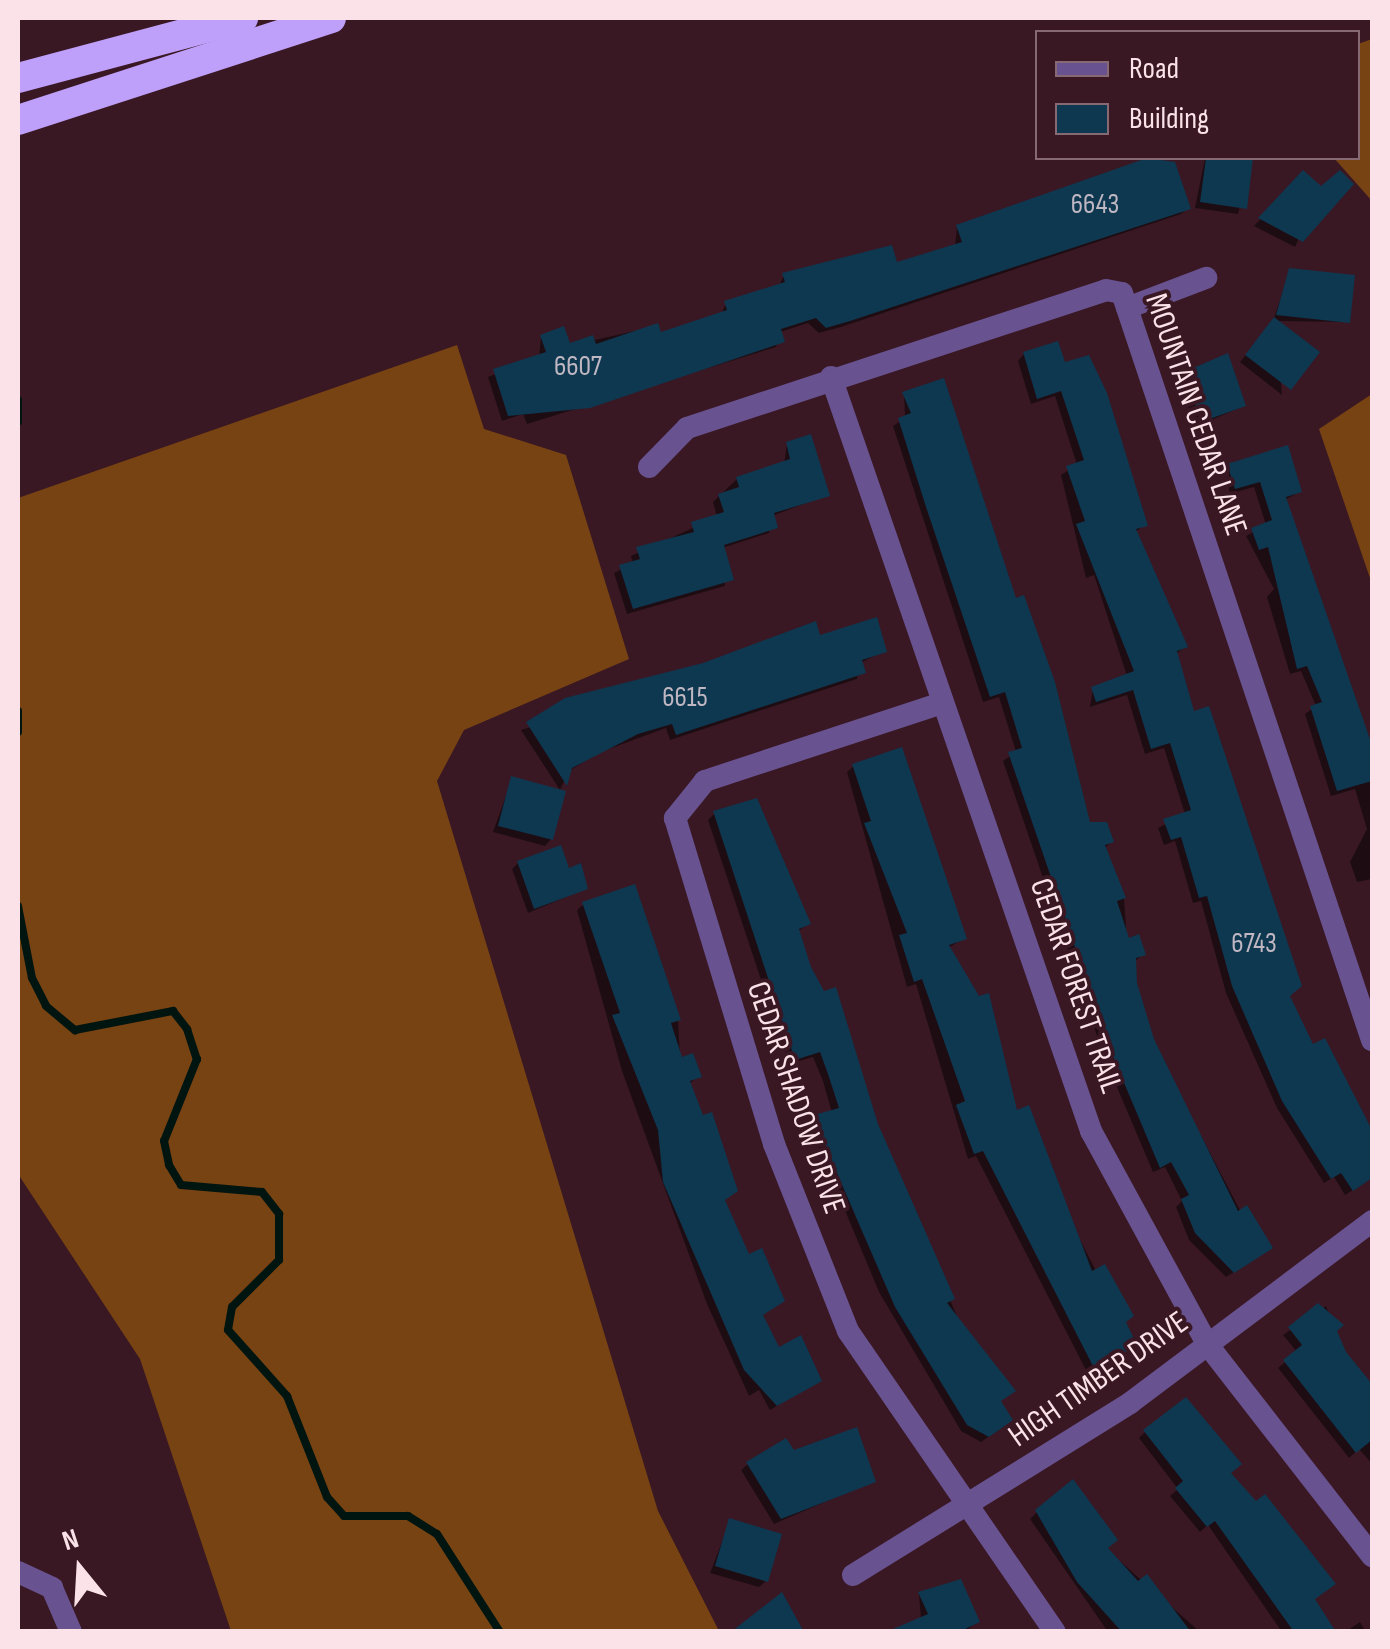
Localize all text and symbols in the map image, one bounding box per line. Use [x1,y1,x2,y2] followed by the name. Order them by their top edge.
[1035,30,1360,160] legend
[1129,51,1179,87] text: Road
[1129,101,1209,137] text: Building
[1071,188,1119,222] house number: 6643
[1136,289,1254,541] street label: MOUNTAIN CEDAR LANE
[554,350,602,384] house number: 6607
[662,681,708,715] house number: 6615
[1020,874,1130,1098] street label: CEDAR FOREST TRAIL
[1231,927,1277,961] house number: 6743
[737,977,853,1219] street label: CEDAR SHADOW DRIVE
[1002,1304,1196,1456] street label: HIGH TIMBER DRIVE
[30,1519,130,1619] north arrow
[58,1522,83,1558] text: N

